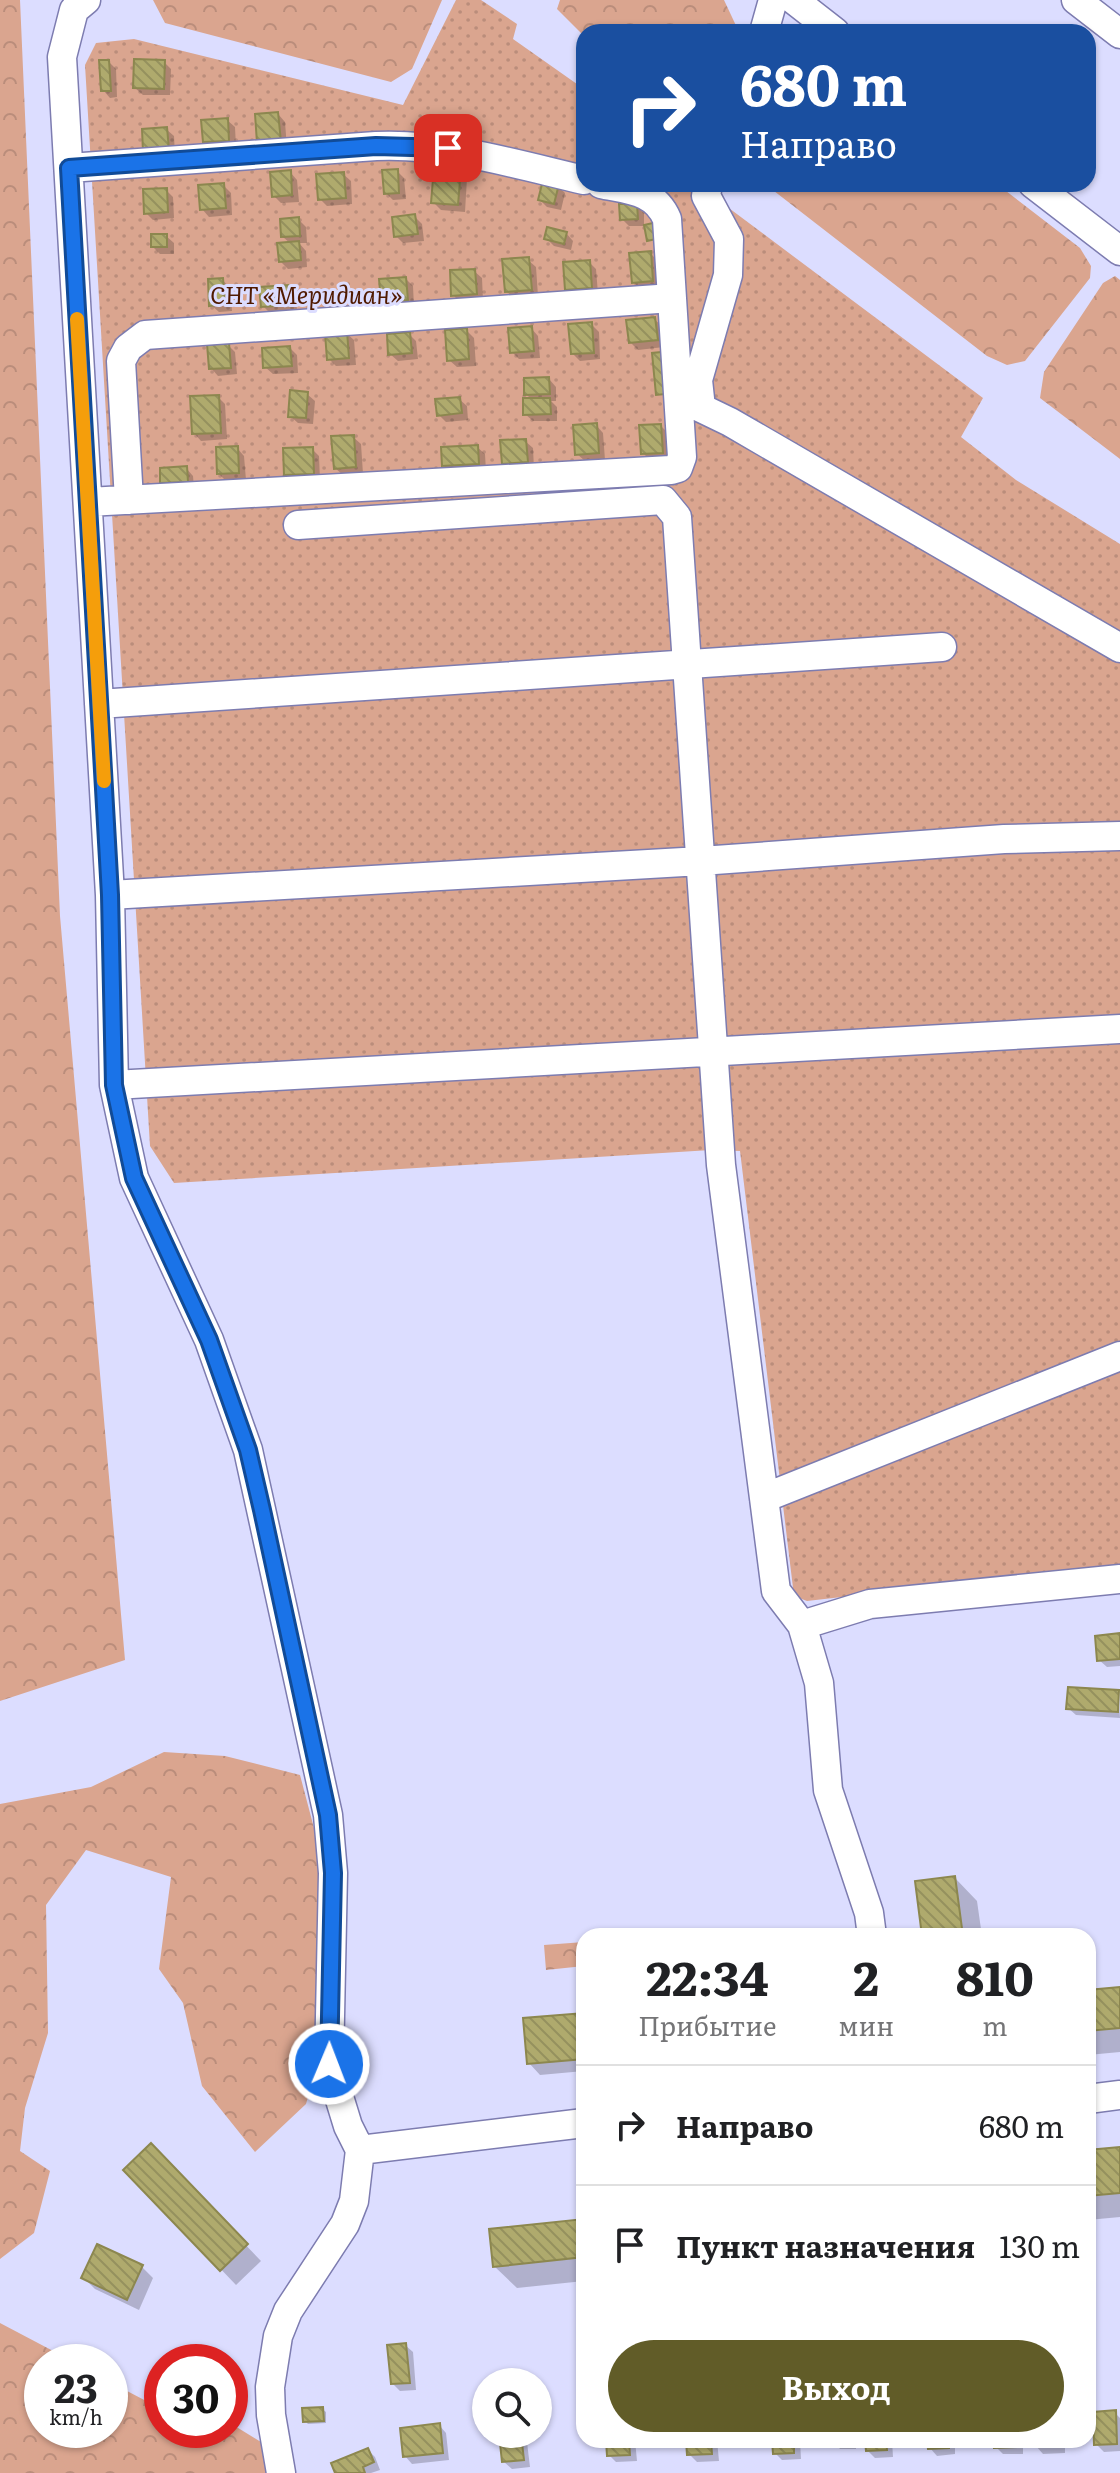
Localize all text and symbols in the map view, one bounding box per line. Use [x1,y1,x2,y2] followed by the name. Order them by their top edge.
[740,40,907,123] text: 680 m
[608,56,712,160] icon: right
[414,114,482,182] pin
[740,116,897,169] text: Направо
[426,126,470,170] icon: arrive
[210,276,402,311] park label: СНТ «Меридиан»
[646,1940,769,2011] text: 22:34
[853,1940,879,2011] text: 2
[956,1940,1034,2011] text: 810
[638,2005,776,2044] text: Прибытие
[839,2005,894,2044] text: мин
[982,2005,1008,2044] text: m
[287,2022,371,2106] position arrow
[608,2103,652,2147] icon: right
[676,2103,814,2147] text: Направо
[979,2103,1064,2147] text: 680 m
[608,2223,652,2267] icon: arrive
[676,2223,975,2267] text: Пункт назначения
[999,2223,1080,2267] text: 130 m
[608,2340,1064,2432] button: Выход
[144,2344,248,2448] speed limit sign: 30
[54,2356,98,2415] text: 23
[472,2368,552,2448] map controls
[472,2368,552,2448] button: search
[49,2401,103,2431] text: km/h

